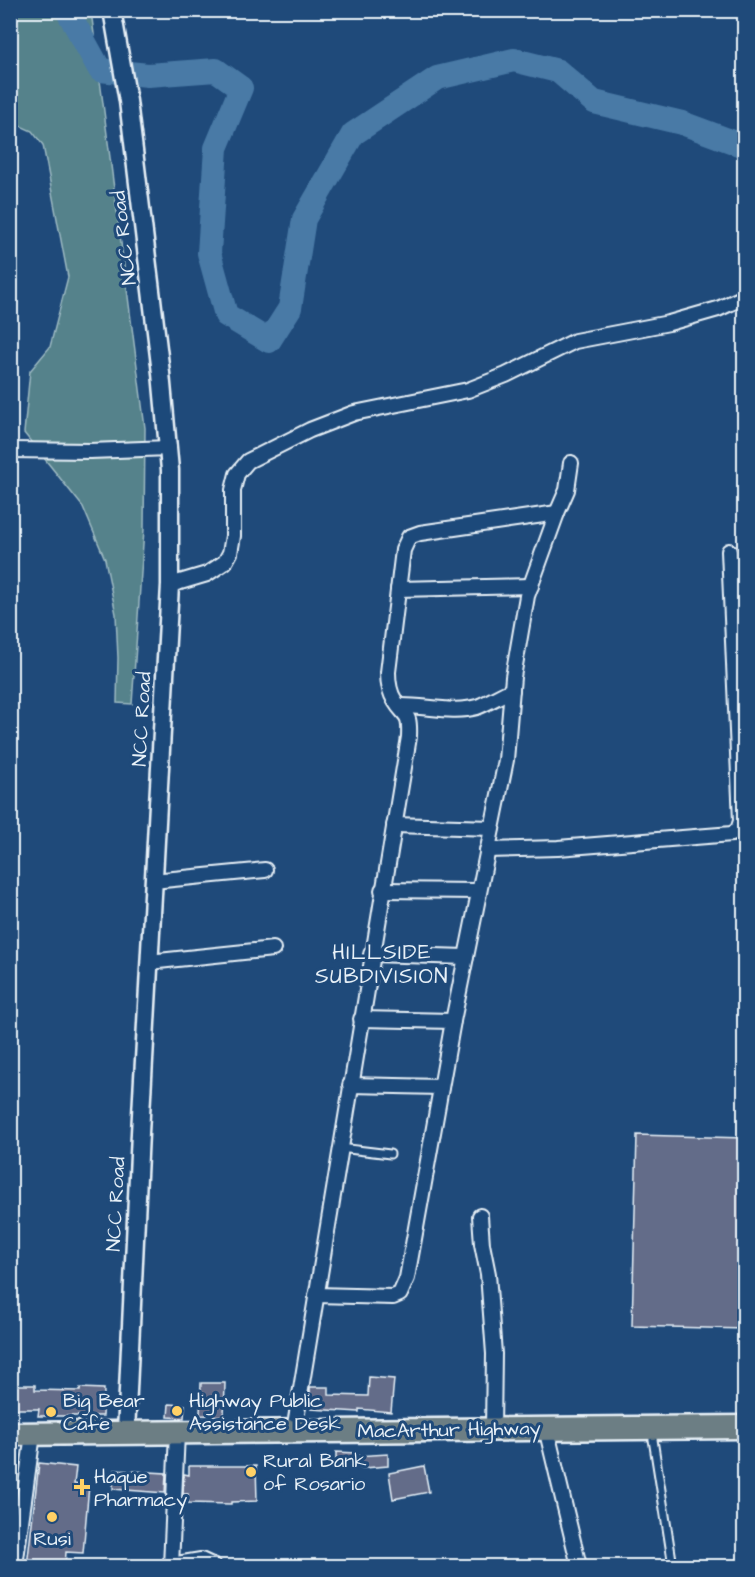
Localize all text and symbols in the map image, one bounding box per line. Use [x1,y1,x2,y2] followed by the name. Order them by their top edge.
[104,189,144,287] street label: NCC Road
[126,671,158,767] street label: NCC Road
[315,938,449,991] district label: HILLSIDE SUBDIVISION
[100,1156,132,1252] street label: NCC Road
[63,1387,145,1438] place label: Big Bear Cafe
[189,1387,341,1438] place label: Highway Public Assistance Desk
[170,1404,184,1418] marker: Highway Public Assistance Desk
[44,1405,58,1419] marker: Big Bear Cafe
[357,1414,541,1447] street label: MacArthur Highway
[263,1447,366,1498] place label: Rural Bank of Rosario
[94,1463,187,1515] place label: Haque Pharmacy
[244,1465,258,1479] marker: Rural Bank of Rosario
[75,1480,89,1494] marker: Haque Pharmacy
[45,1510,59,1524] marker: Rusi
[33,1525,71,1553] place label: Rusi

